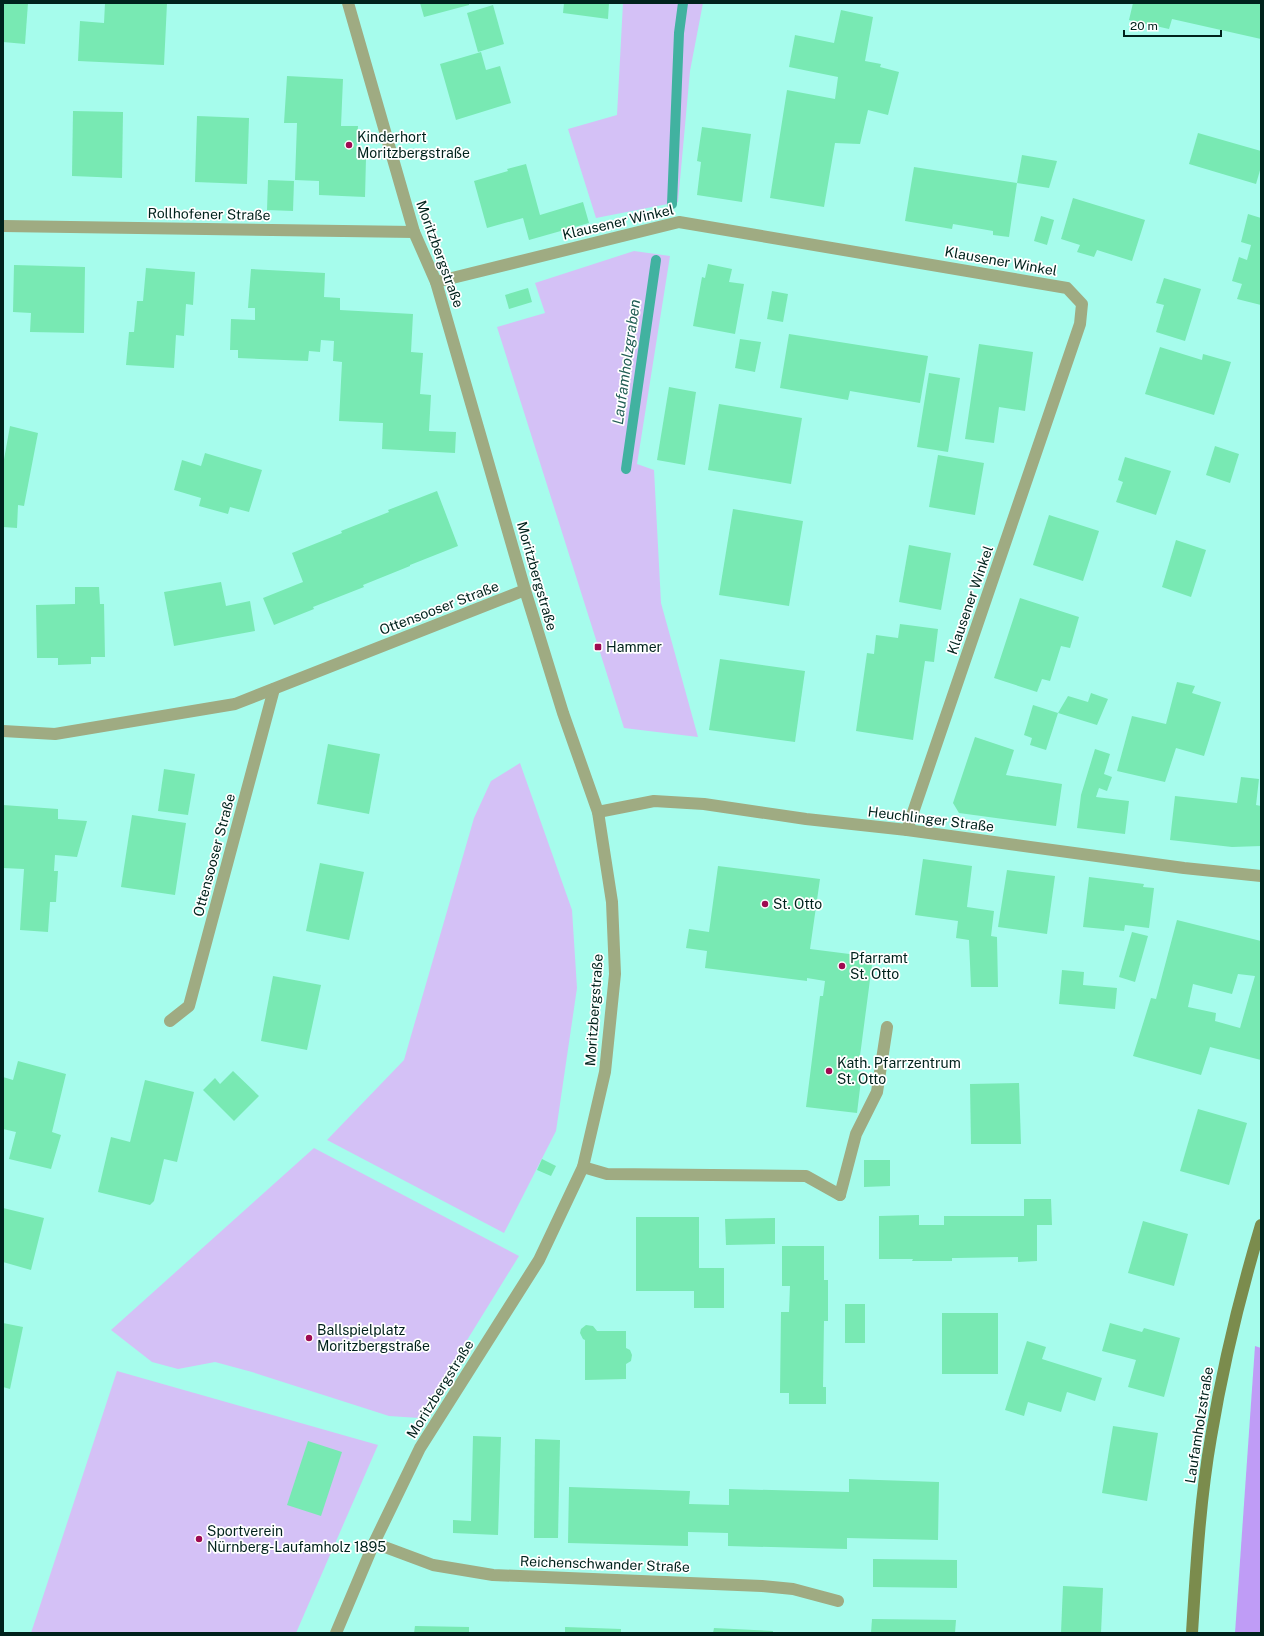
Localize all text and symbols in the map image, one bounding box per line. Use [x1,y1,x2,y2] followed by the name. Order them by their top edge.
[1124,12,1221,38] scale bar
[1130,19,1158,33] text: 20 m
[357,129,470,161] place label: Kinderhort Moritzbergstraße
[344,140,354,150] marker: Kinderhort Moritzbergstraße
[413,198,467,310] street label: Moritzbergstraße
[561,201,675,243] street label: Klausener Winkel
[147,205,271,223] street label: Rollhofener Straße
[944,243,1058,279] street label: Klausener Winkel
[609,298,643,426] water label: Laufamholzgraben
[514,520,560,632] street label: Moritzbergstraße
[944,544,996,656] street label: Klausener Winkel
[377,578,501,638] street label: Ottensooser Straße
[606,639,662,655] place label: Hammer
[593,642,603,652] marker: Hammer
[190,792,238,918] street label: Ottensooser Straße
[867,803,995,835] street label: Heuchlinger Straße
[773,896,822,912] place label: St. Otto
[760,899,770,909] marker: St. Otto
[850,950,908,982] place label: Pfarramt St. Otto
[582,953,606,1067] street label: Moritzbergstraße
[837,961,847,971] marker: Pfarramt St. Otto
[837,1055,961,1087] place label: Kath. Pfarrzentrum St. Otto
[824,1066,834,1076] marker: Kath. Pfarrzentrum St. Otto
[317,1322,430,1354] place label: Ballspielplatz Moritzbergstraße
[304,1333,314,1343] marker: Ballspielplatz Moritzbergstraße
[403,1337,477,1441] street label: Moritzbergstraße
[1182,1366,1216,1484] street label: Laufamholzstraße
[207,1523,386,1555] place label: Sportverein Nürnberg-Laufamholz 1895
[194,1534,204,1544] marker: Sportverein Nürnberg-Laufamholz 1895
[520,1553,690,1575] street label: Reichenschwander Straße

